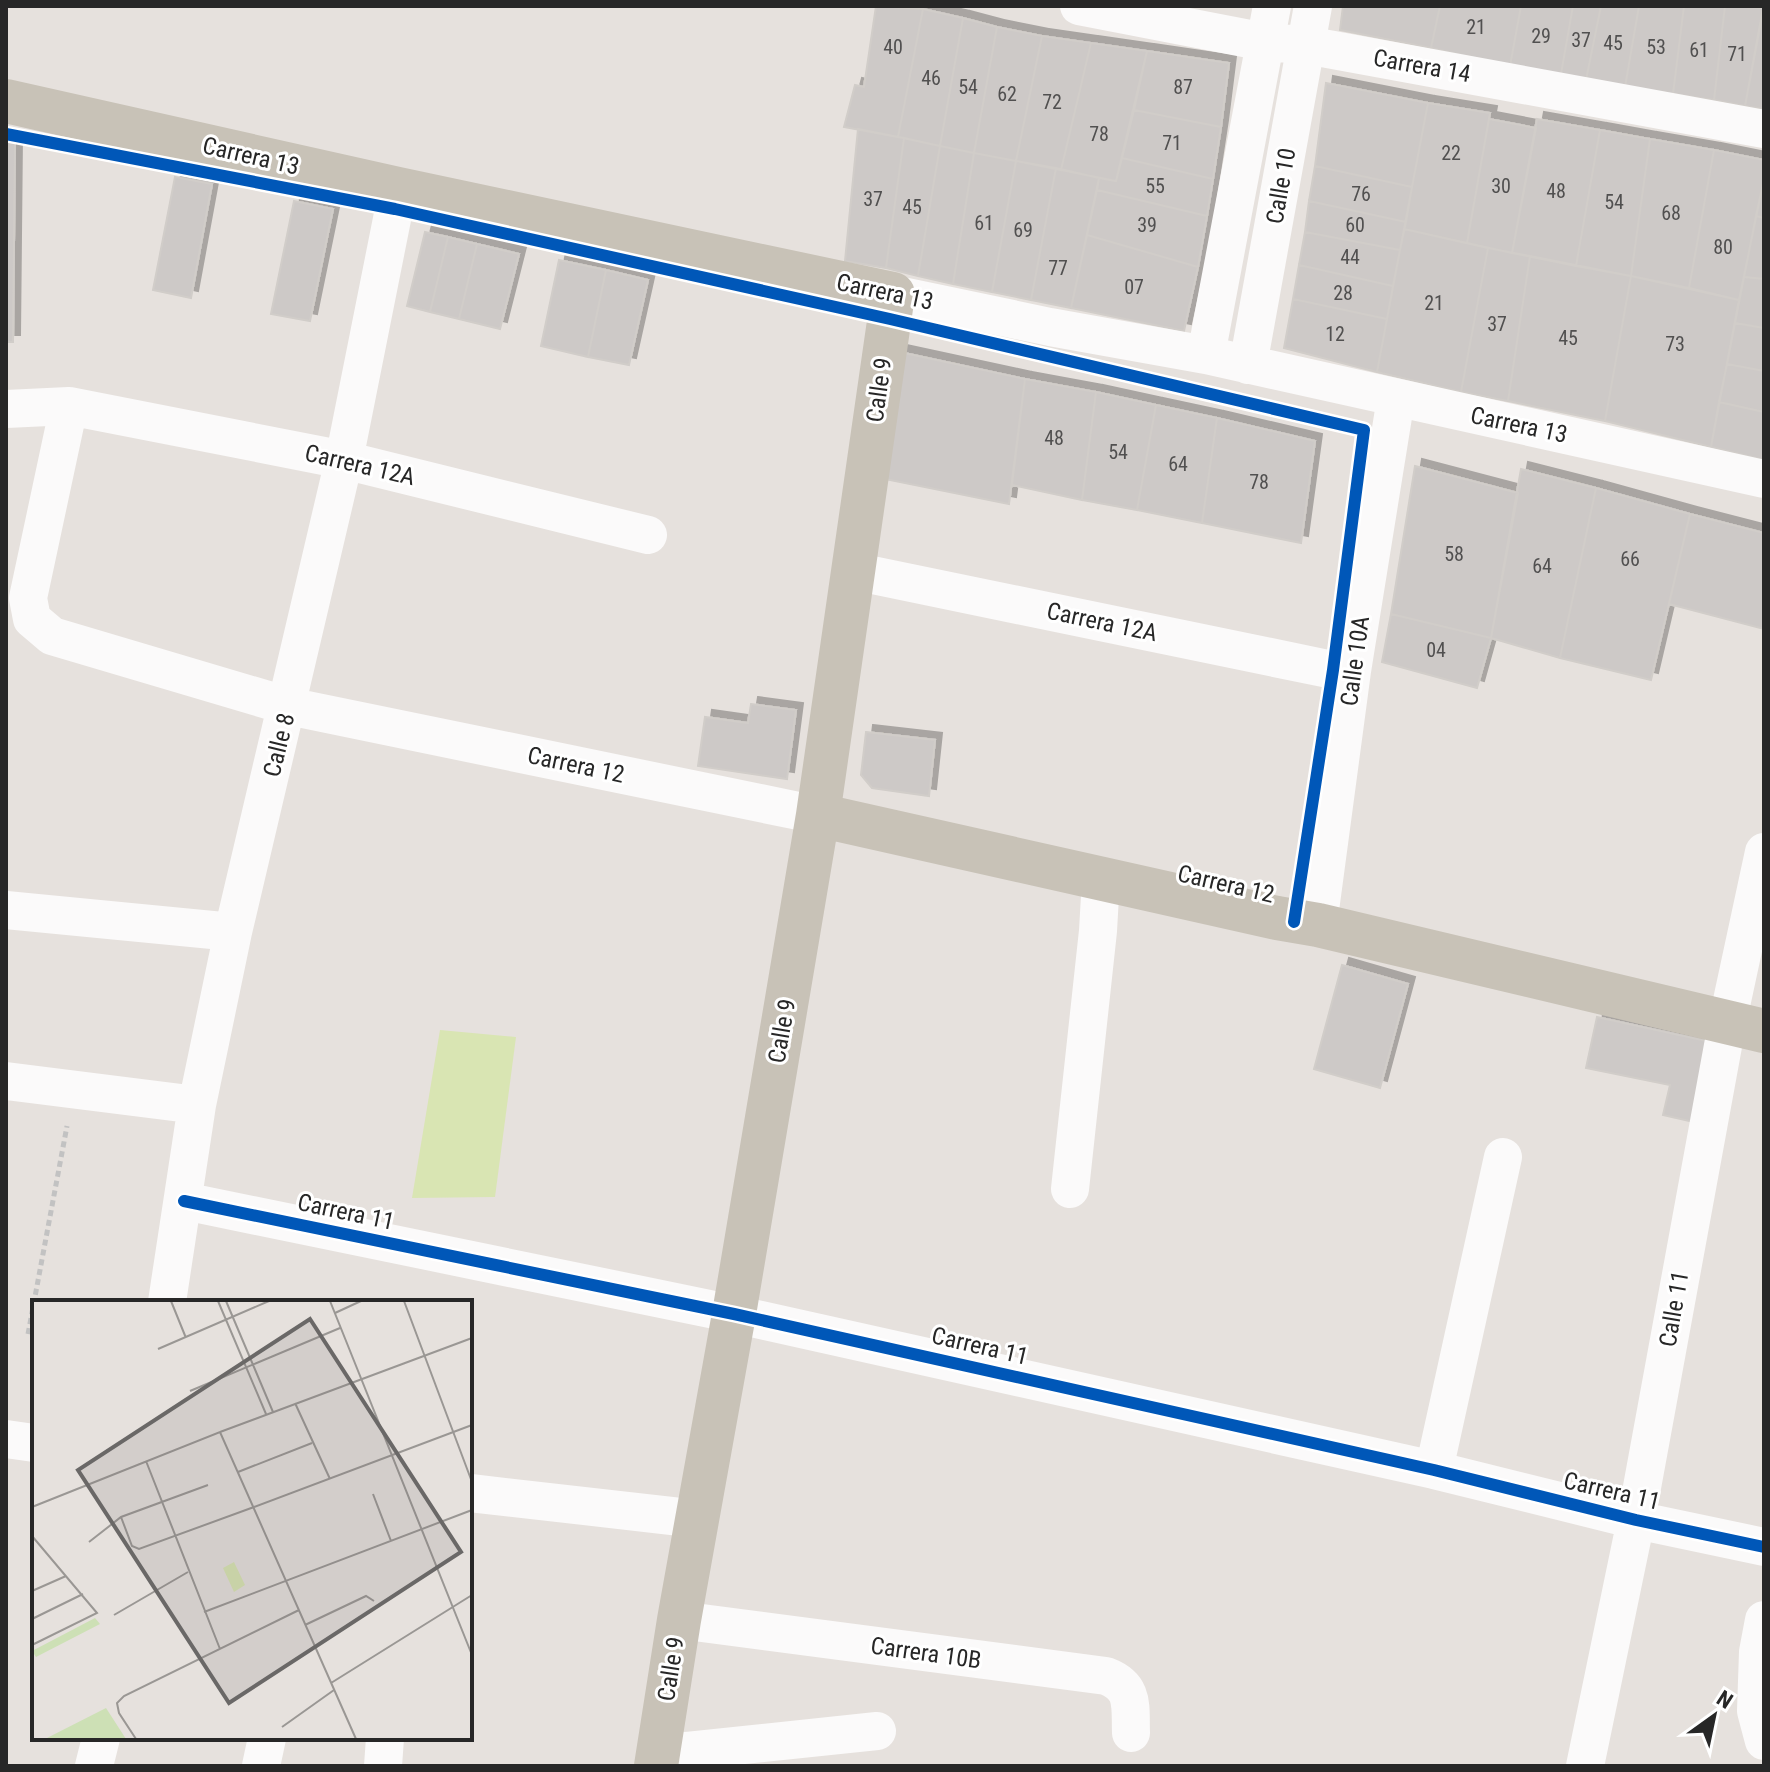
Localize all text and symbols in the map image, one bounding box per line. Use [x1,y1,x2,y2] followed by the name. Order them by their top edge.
[1466,15,1486,39] house number: 21
[1531,24,1551,48] house number: 29
[1571,28,1591,52] house number: 37
[1603,31,1623,55] house number: 45
[883,35,903,59] house number: 40
[1646,35,1666,59] house number: 53
[1689,38,1709,62] house number: 61
[1727,42,1747,66] house number: 71
[1371,44,1473,88] street label: Carrera 14
[921,66,941,90] house number: 46
[958,75,978,99] house number: 54
[1173,75,1193,99] house number: 87
[997,82,1017,106] house number: 62
[1042,90,1062,114] house number: 72
[1089,122,1109,146] house number: 78
[200,131,302,181] street label: Carrera 13
[1162,131,1182,155] house number: 71
[1441,141,1461,165] house number: 22
[1261,146,1301,226] street label: Calle 10
[1145,174,1165,198] house number: 55
[1491,174,1511,198] house number: 30
[1546,179,1566,203] house number: 48
[1351,182,1371,206] house number: 76
[863,187,883,211] house number: 37
[1604,190,1624,214] house number: 54
[902,195,922,219] house number: 45
[1661,201,1681,225] house number: 68
[974,211,994,235] house number: 61
[1137,213,1157,237] house number: 39
[1345,213,1365,237] house number: 60
[1013,218,1033,242] house number: 69
[1713,235,1733,259] house number: 80
[1340,245,1360,269] house number: 44
[1048,256,1068,280] house number: 77
[834,268,936,316] street label: Carrera 13
[1124,275,1144,299] house number: 07
[1333,281,1353,305] house number: 28
[1424,291,1444,315] house number: 21
[1487,312,1507,336] house number: 37
[1325,322,1345,346] house number: 12
[1558,326,1578,350] house number: 45
[1665,332,1685,356] house number: 73
[861,356,897,424] street label: Calle 9
[1468,401,1570,449] street label: Carrera 13
[1044,426,1064,450] house number: 48
[302,439,418,491] street label: Carrera 12A
[1108,440,1128,464] house number: 54
[1168,452,1188,476] house number: 64
[1249,470,1269,494] house number: 78
[1444,542,1464,566] house number: 58
[1620,547,1640,571] house number: 66
[1532,554,1552,578] house number: 64
[1044,597,1160,647] street label: Carrera 12A
[1335,614,1375,708] street label: Calle 10A
[1426,638,1446,662] house number: 04
[258,710,300,780] street label: Calle 8
[525,741,627,789] street label: Carrera 12
[1175,859,1277,909] street label: Carrera 12
[763,997,801,1065] street label: Calle 9
[295,1188,397,1236] street label: Carrera 11
[1654,1269,1694,1349] street label: Calle 11
[32,1300,472,1740] inset map
[929,1321,1031,1371] street label: Carrera 11
[1561,1466,1663,1516] street label: Carrera 11
[869,1631,983,1675] street label: Carrera 10B
[652,1635,690,1703] street label: Calle 9
[1674,1676,1754,1756] north arrow
[1712,1685,1737,1714] text: N

